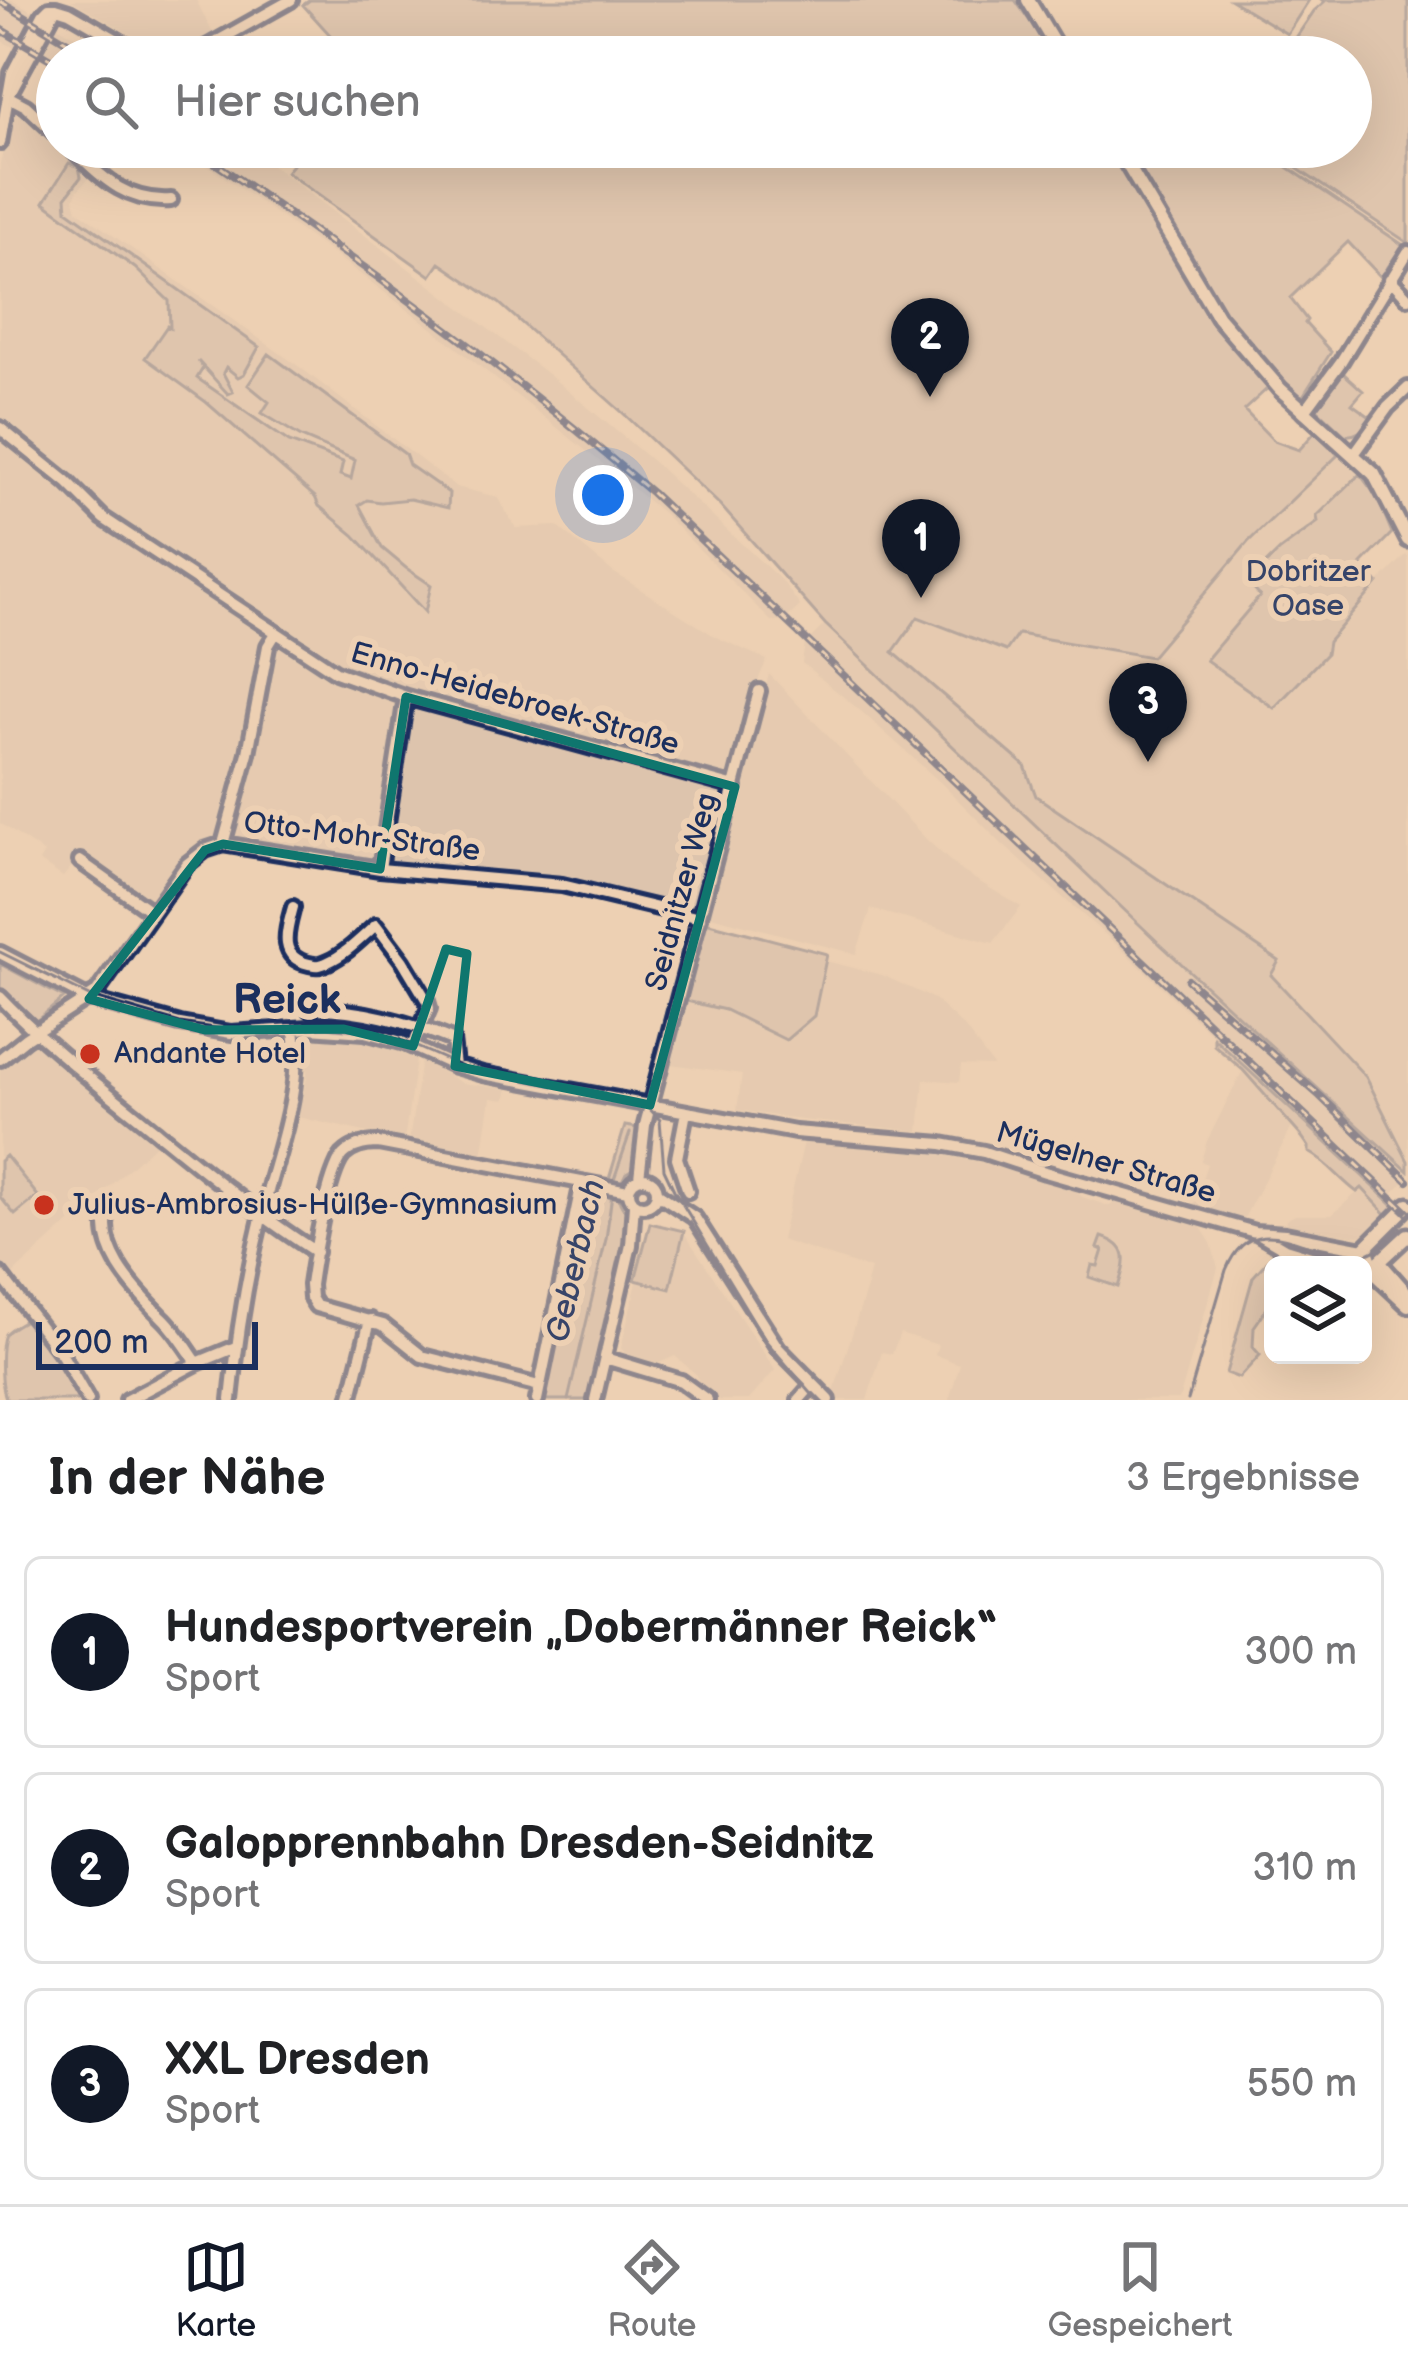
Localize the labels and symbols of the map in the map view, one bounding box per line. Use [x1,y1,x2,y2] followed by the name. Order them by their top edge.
[891,298,969,397] pin: 2
[573,465,633,525] your location
[882,499,960,598] pin: 1
[1246,554,1372,624] park label: Dobritzer Oase
[347,635,683,763] street label: Enno-Heidebroek-Straße
[1109,663,1187,762] pin: 3
[638,789,726,995] street label: Seidnitzer Weg
[242,805,482,869] street label: Otto-Mohr-Straße
[233,975,341,1026] district label: Reick
[114,1036,306,1072] place label: Andante Hotel
[77,1041,103,1067] marker: Andante Hotel
[992,1114,1220,1212] street label: Mügelner Straße
[538,1176,614,1346] water label: Geberbach
[68,1187,557,1223] place label: Julius-Ambrosius-Hülße-Gymnasium
[31,1192,57,1218] marker: Julius-Ambrosius-Hülße-Gymnasium
[36,1316,258,1369] scale bar

